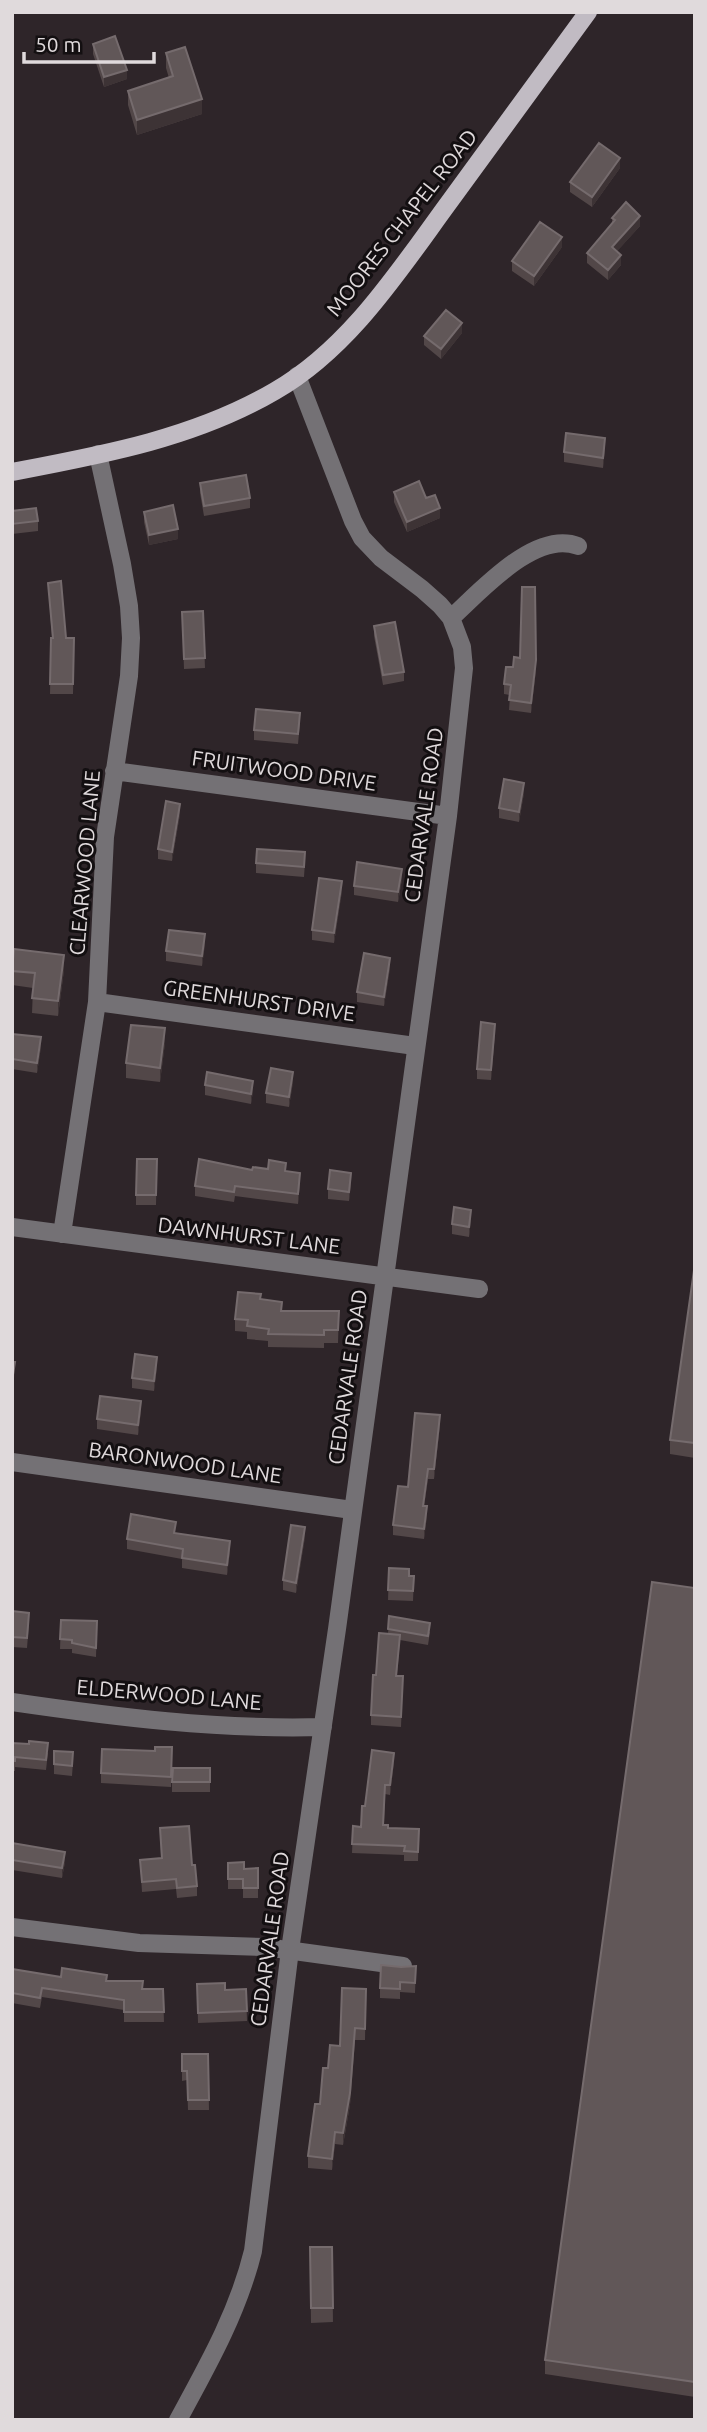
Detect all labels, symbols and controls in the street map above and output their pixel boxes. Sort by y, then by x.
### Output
scale bar [24,21,154,65]
text: 50 m [35,32,82,56]
street label: MOORES CHAPEL ROAD [321,124,482,320]
street label: CEDARVALE ROAD [399,726,447,904]
street label: FRUITWOOD DRIVE [190,745,378,795]
street label: CLEARWOOD LANE [64,769,104,956]
street label: GREENHURST DRIVE [162,975,357,1025]
street label: DAWNHURST LANE [157,1212,342,1258]
street label: CEDARVALE ROAD [323,1288,371,1466]
street label: BARONWOOD LANE [87,1437,283,1487]
street label: ELDERWOOD LANE [76,1674,263,1714]
street label: CEDARVALE ROAD [245,1850,293,2028]

